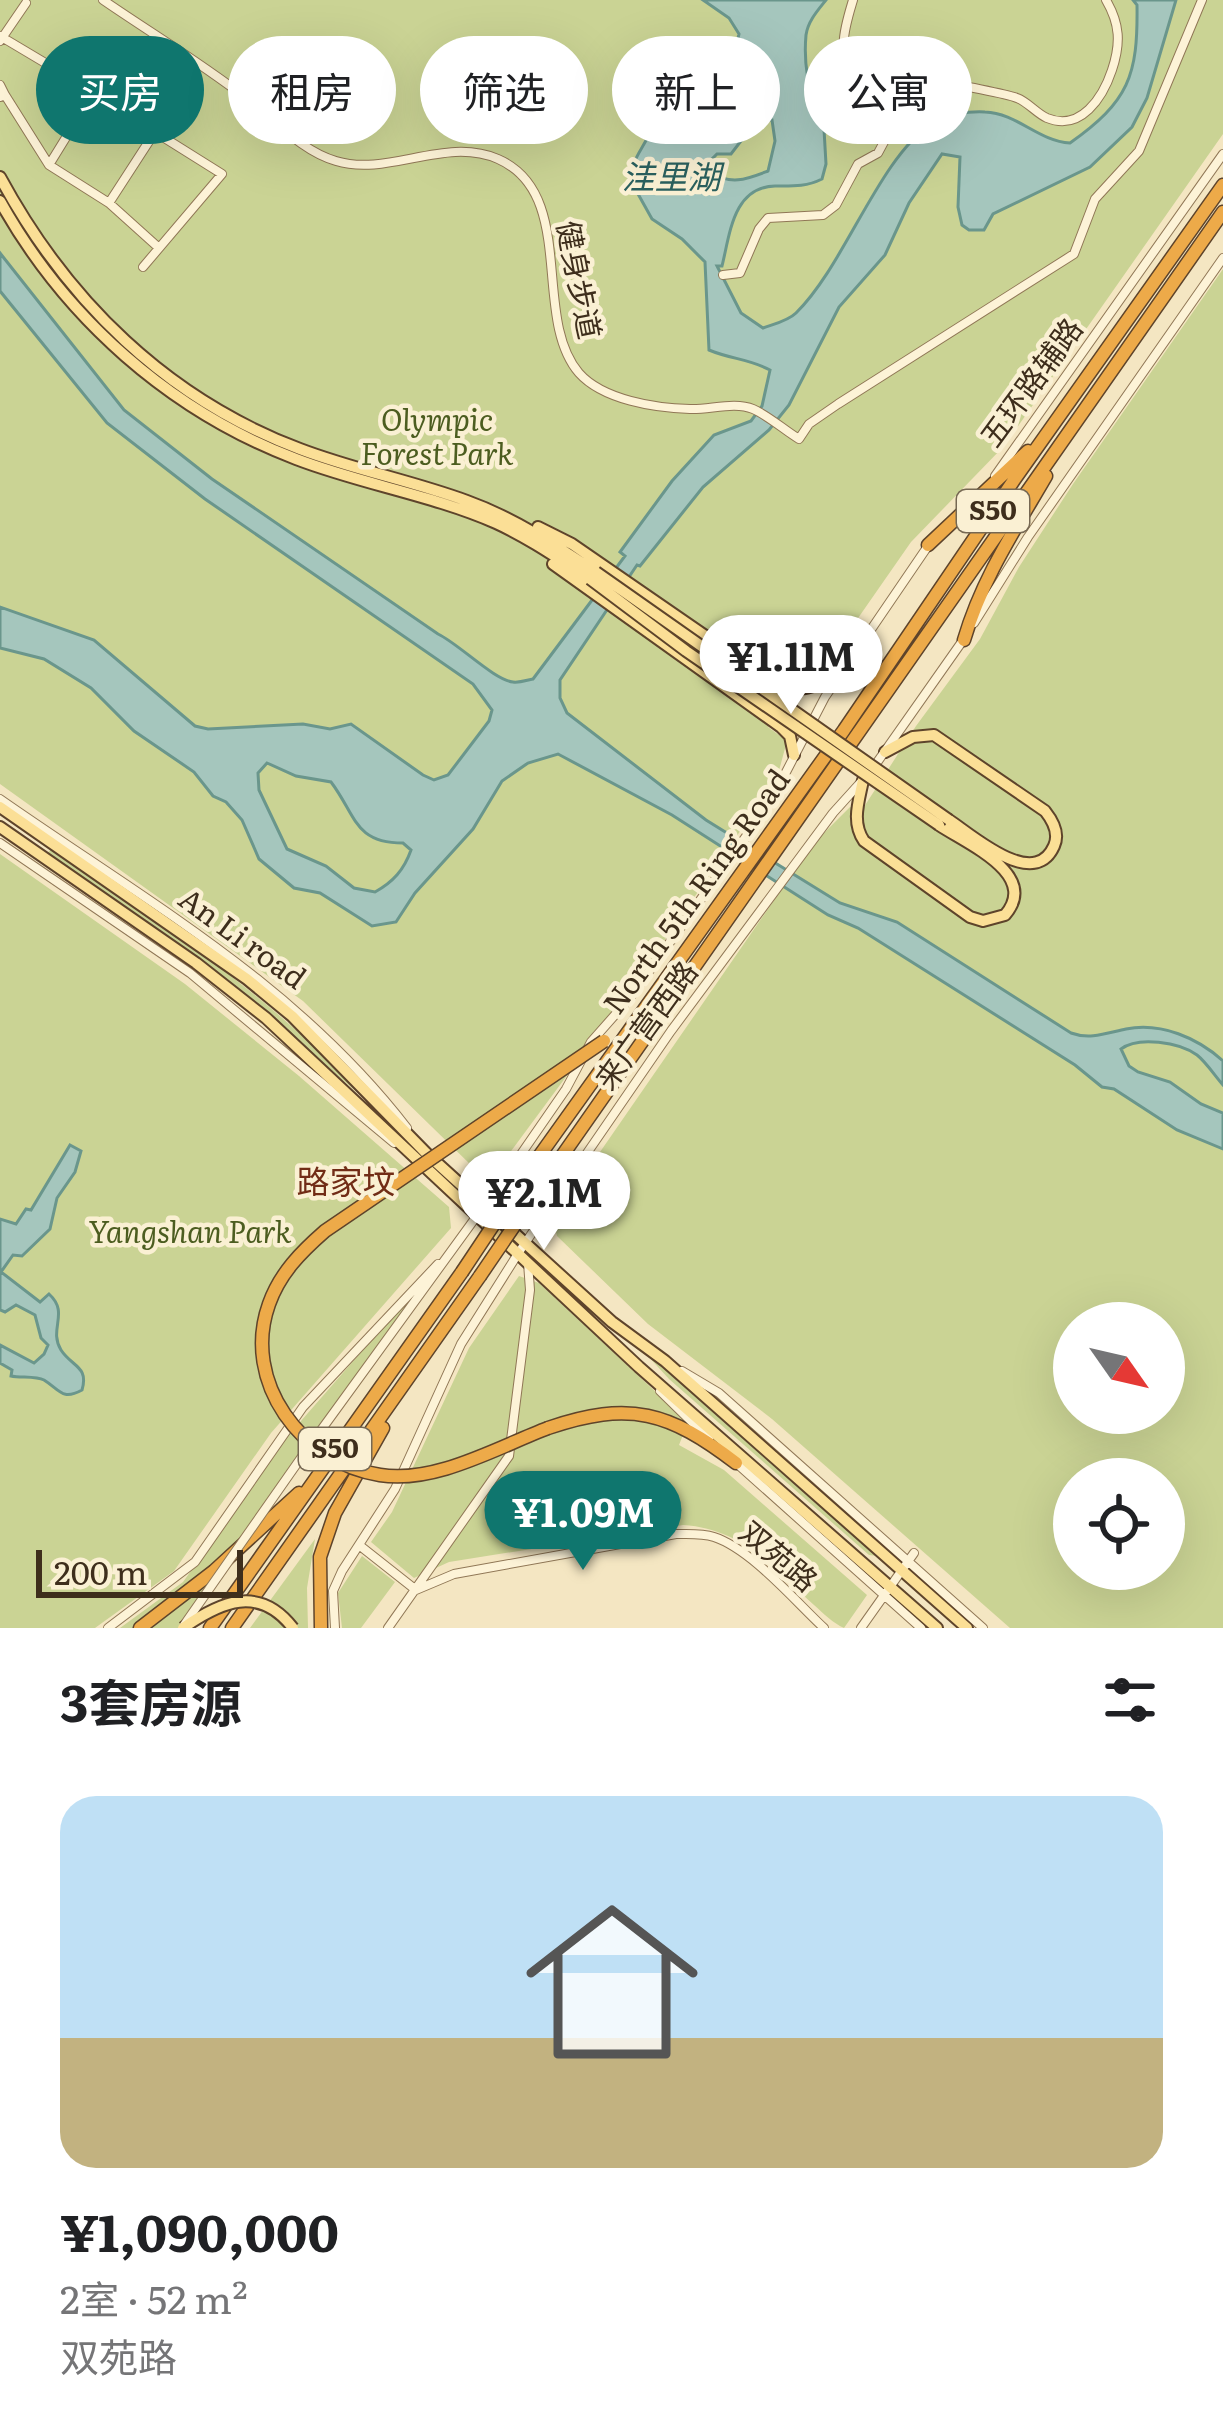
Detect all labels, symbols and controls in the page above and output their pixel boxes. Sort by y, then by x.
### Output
chip: 买房 [36,36,204,144]
chip: 租房 [228,36,396,144]
chip: 筛选 [420,36,588,144]
chip: 新上 [612,36,780,144]
chip: 公寓 [804,36,972,144]
water label: 洼里湖 [622,150,726,199]
street label: 健身步道 [548,216,614,343]
street label: 五环路辅路 [968,308,1091,455]
park label: Olympic Forest Park [361,396,514,474]
road number: S50 [957,490,1029,532]
pin: ¥1.11M [693,615,889,717]
text: ¥1.11M [727,625,855,683]
street label: North 5th Ring Road [591,759,799,1022]
street label: An Li road [171,875,317,998]
street label: 来广营西路 [583,951,706,1098]
pin: ¥2.1M [460,1151,628,1253]
district label: 路家坟 [297,1155,396,1204]
text: ¥2.1M [485,1161,603,1219]
park label: Yangshan Park [88,1208,292,1252]
north arrow [1053,1302,1185,1434]
map controls [1053,1302,1185,1590]
road number: S50 [299,1428,371,1470]
button: locate [1053,1458,1185,1590]
pin: ¥1.09M [485,1471,681,1573]
text: ¥1.09M [511,1481,655,1539]
street label: 双苑路 [731,1509,829,1600]
scale bar [36,1544,243,1597]
text: 200 m [54,1546,148,1595]
text: 3套房源 [60,1662,241,1738]
icon: filters [1097,1667,1163,1733]
icon: home [504,1874,720,2090]
text: ¥1,090,000 [60,2192,339,2268]
text: 2室 · 52 m² [60,2268,248,2326]
text: 双苑路 [60,2326,177,2384]

